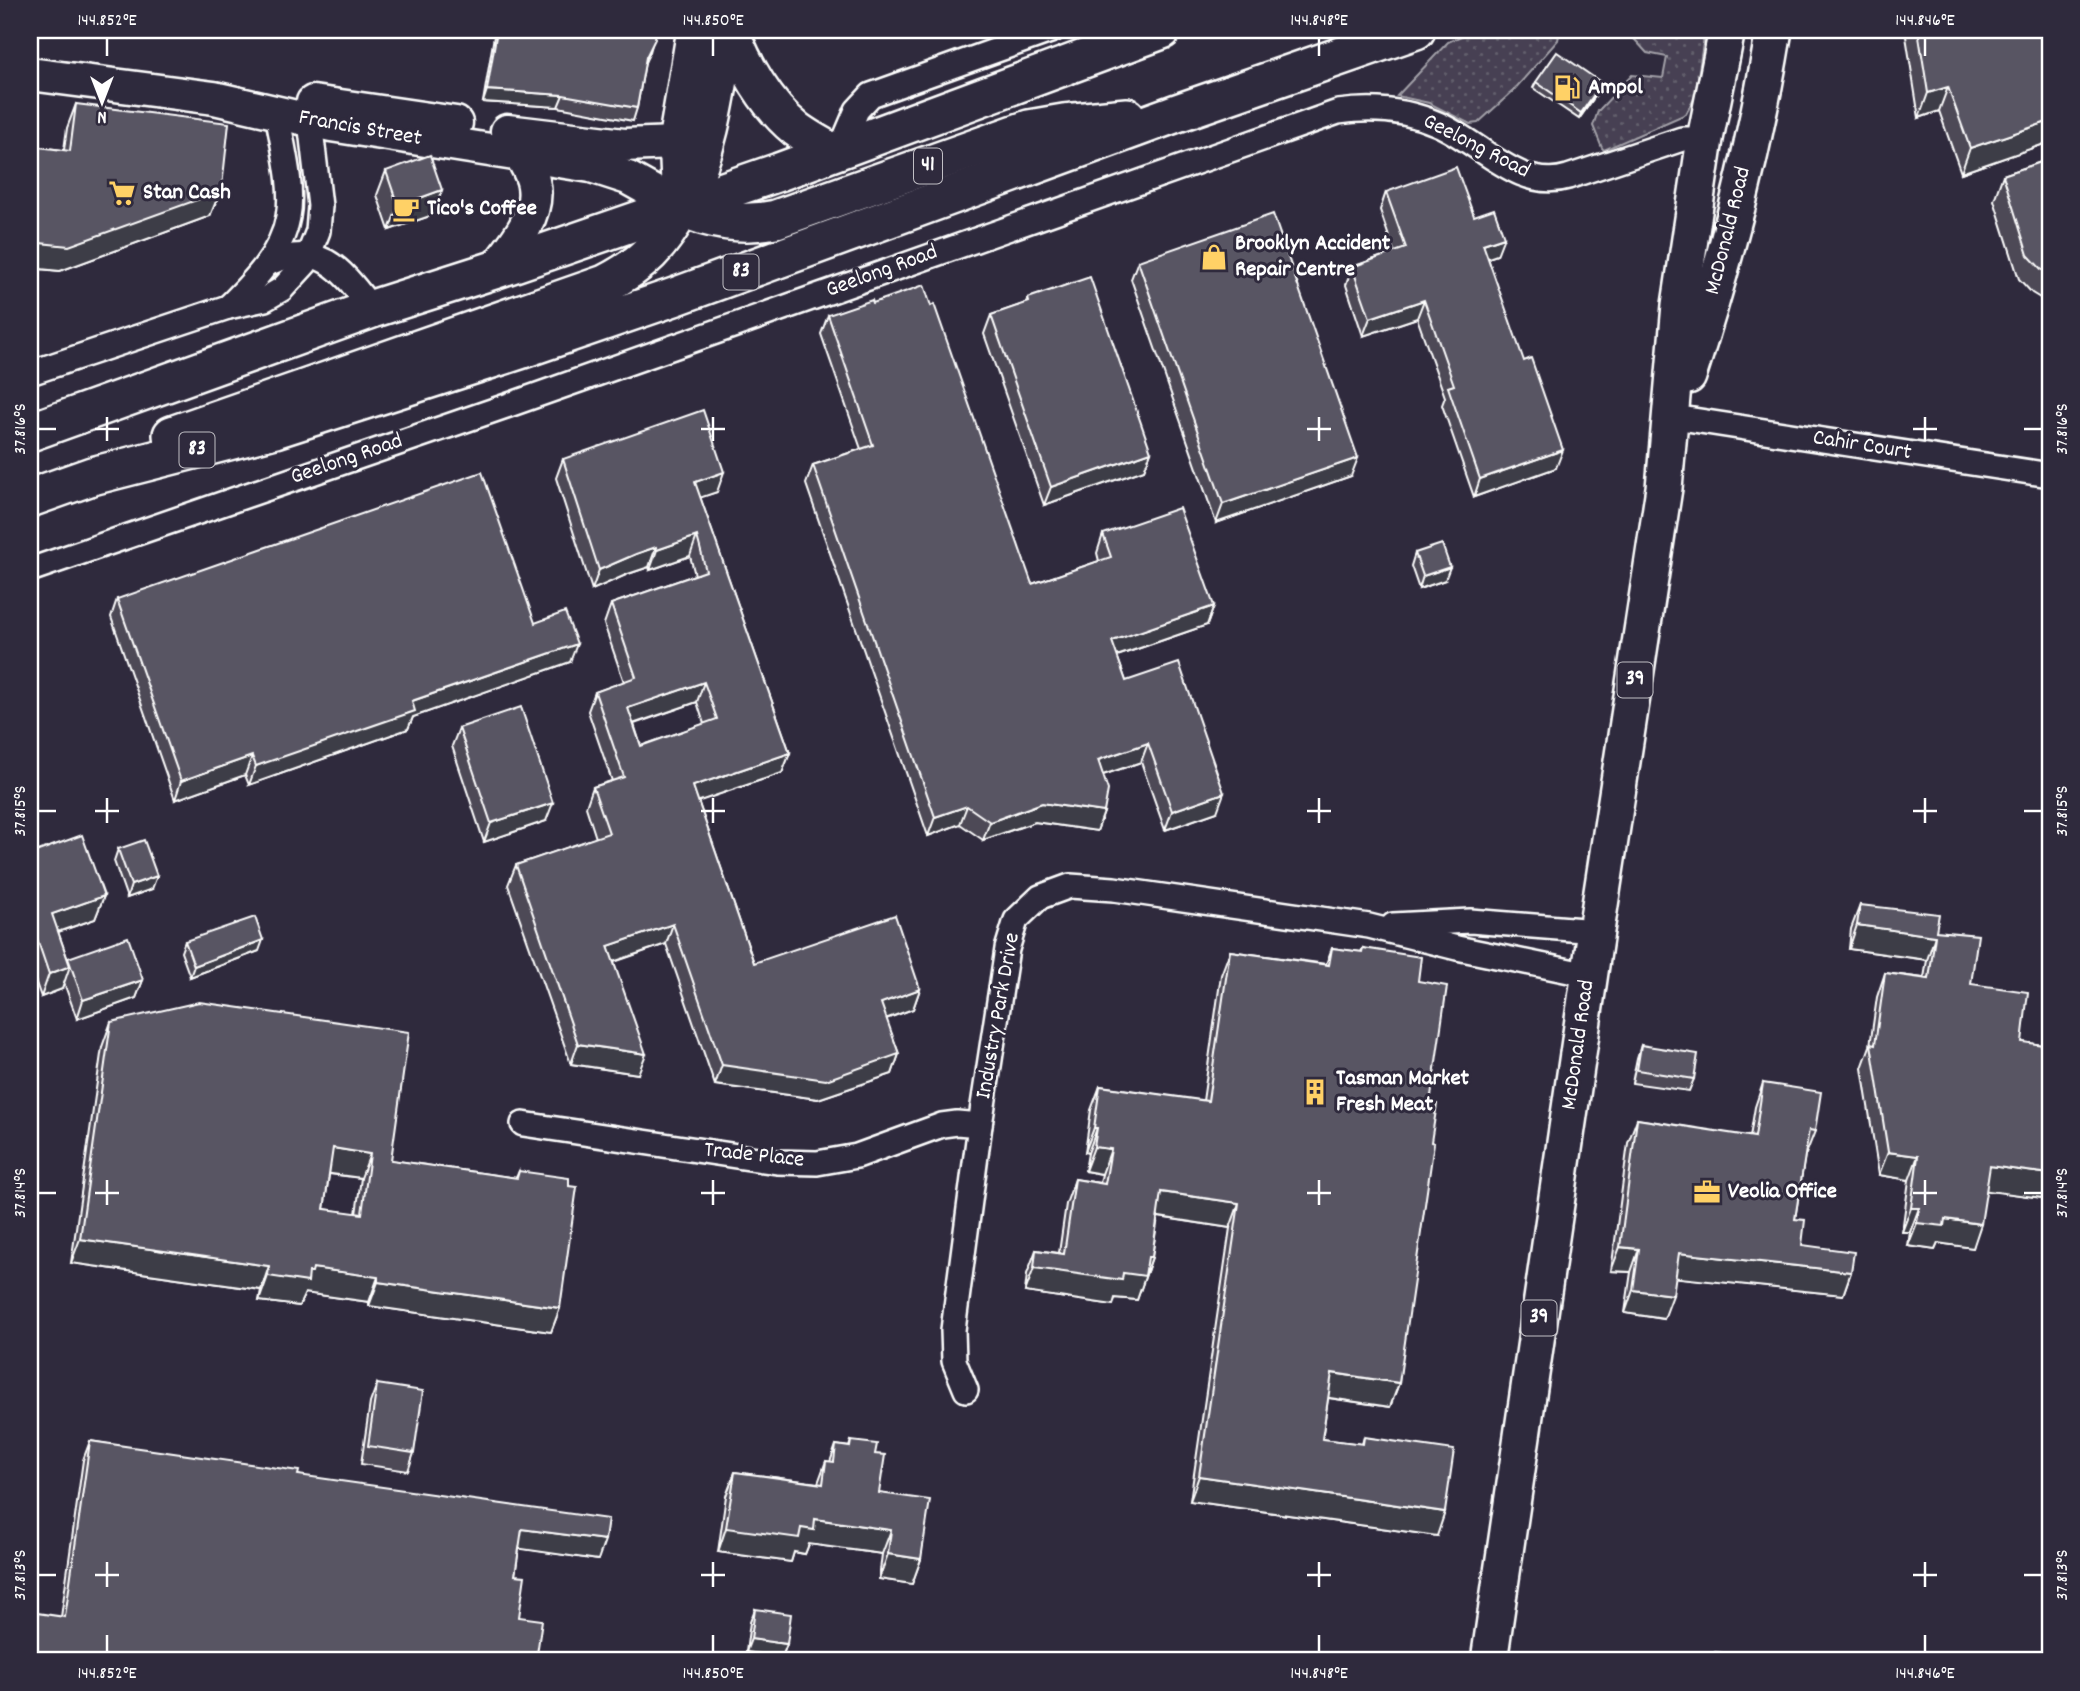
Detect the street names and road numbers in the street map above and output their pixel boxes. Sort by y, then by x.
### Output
street label: Francis Street [296,102,424,156]
street label: Geelong Road [1417,106,1535,188]
road number: 41 [914,148,942,184]
street label: McDonald Road [1697,164,1761,298]
street label: Geelong Road [822,237,942,307]
road number: 83 [724,254,758,290]
street label: Cahir Court [1810,422,1914,470]
street label: Geelong Road [287,425,407,495]
road number: 83 [180,433,214,468]
road number: 39 [1618,662,1652,698]
street label: Industry Park Drive [968,930,1030,1102]
street label: McDonald Road [1554,978,1604,1112]
street label: Trade Place [702,1134,806,1178]
road number: 39 [1522,1300,1556,1336]

